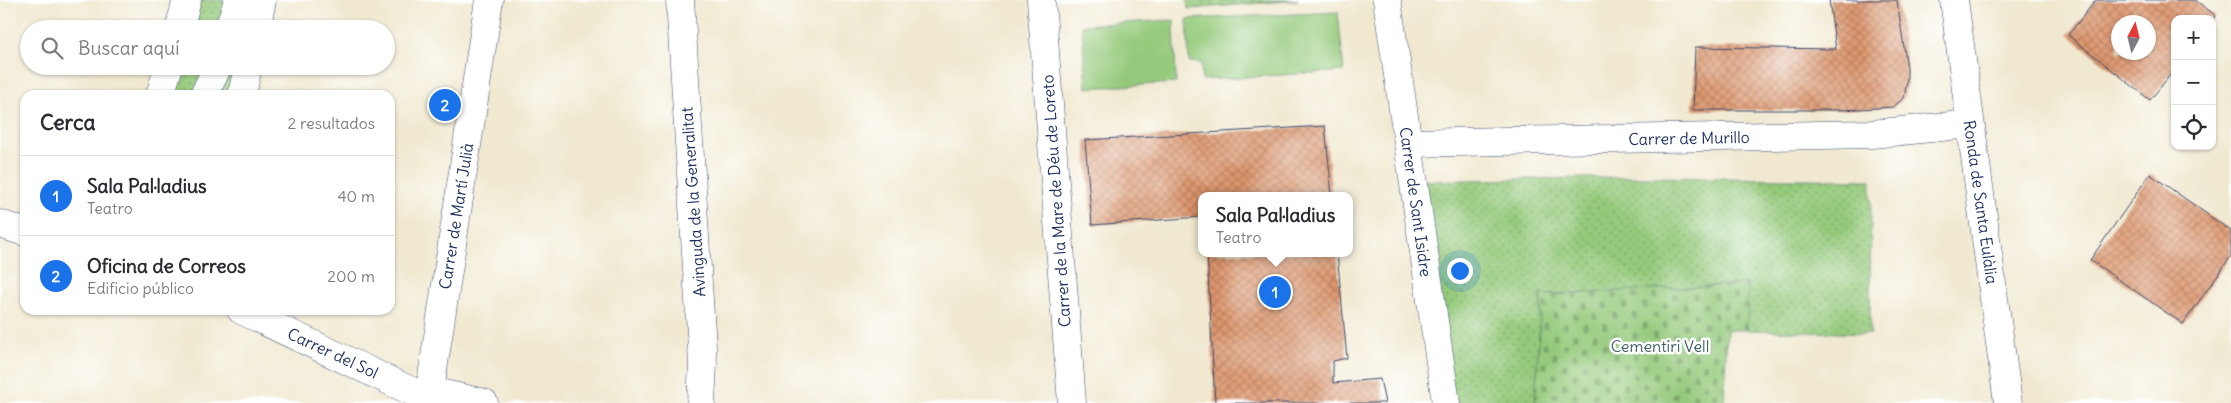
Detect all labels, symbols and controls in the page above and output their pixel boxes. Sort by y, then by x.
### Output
north arrow [2111,15,2156,60]
map controls [2171,15,2216,150]
button: + [2171,15,2216,60]
search box [20,20,395,75]
icon: search [38,34,66,62]
text: Buscar aquí [78,36,179,60]
button: − [2171,60,2216,105]
street label: Carrer de la Mare de Déu de Loreto [1037,74,1075,328]
pin: 2 [429,86,461,124]
button: locate [2171,105,2216,150]
street label: Avinguda de la Generalitat [676,106,710,298]
text: Cerca [40,109,95,136]
text: 2 resultados [287,113,375,133]
street label: Ronda de Santa Eulàlia [1960,119,2002,285]
street label: Carrer de Sant Isidre [1396,126,1436,278]
street label: Carrer de Murillo [1628,127,1750,149]
street label: Carrer de Martí Julià [435,141,477,291]
text: Sala Pal·ladius [87,174,207,198]
text: 1 [53,186,59,206]
text: 40 m [337,186,375,206]
popup [1198,192,1353,257]
text: Teatro [87,198,133,218]
text: Sala Pal·ladius [1216,203,1335,227]
text: Teatro [1216,227,1261,247]
text: Oficina de Correos [87,254,246,278]
your location [1447,258,1473,284]
text: 2 [52,266,60,286]
text: 200 m [327,266,375,286]
pin: 1 [1259,273,1291,311]
text: Edificio público [87,278,194,298]
street label: Carrer del Sol [284,323,382,383]
park label: Cementiri Vell [1611,336,1709,356]

